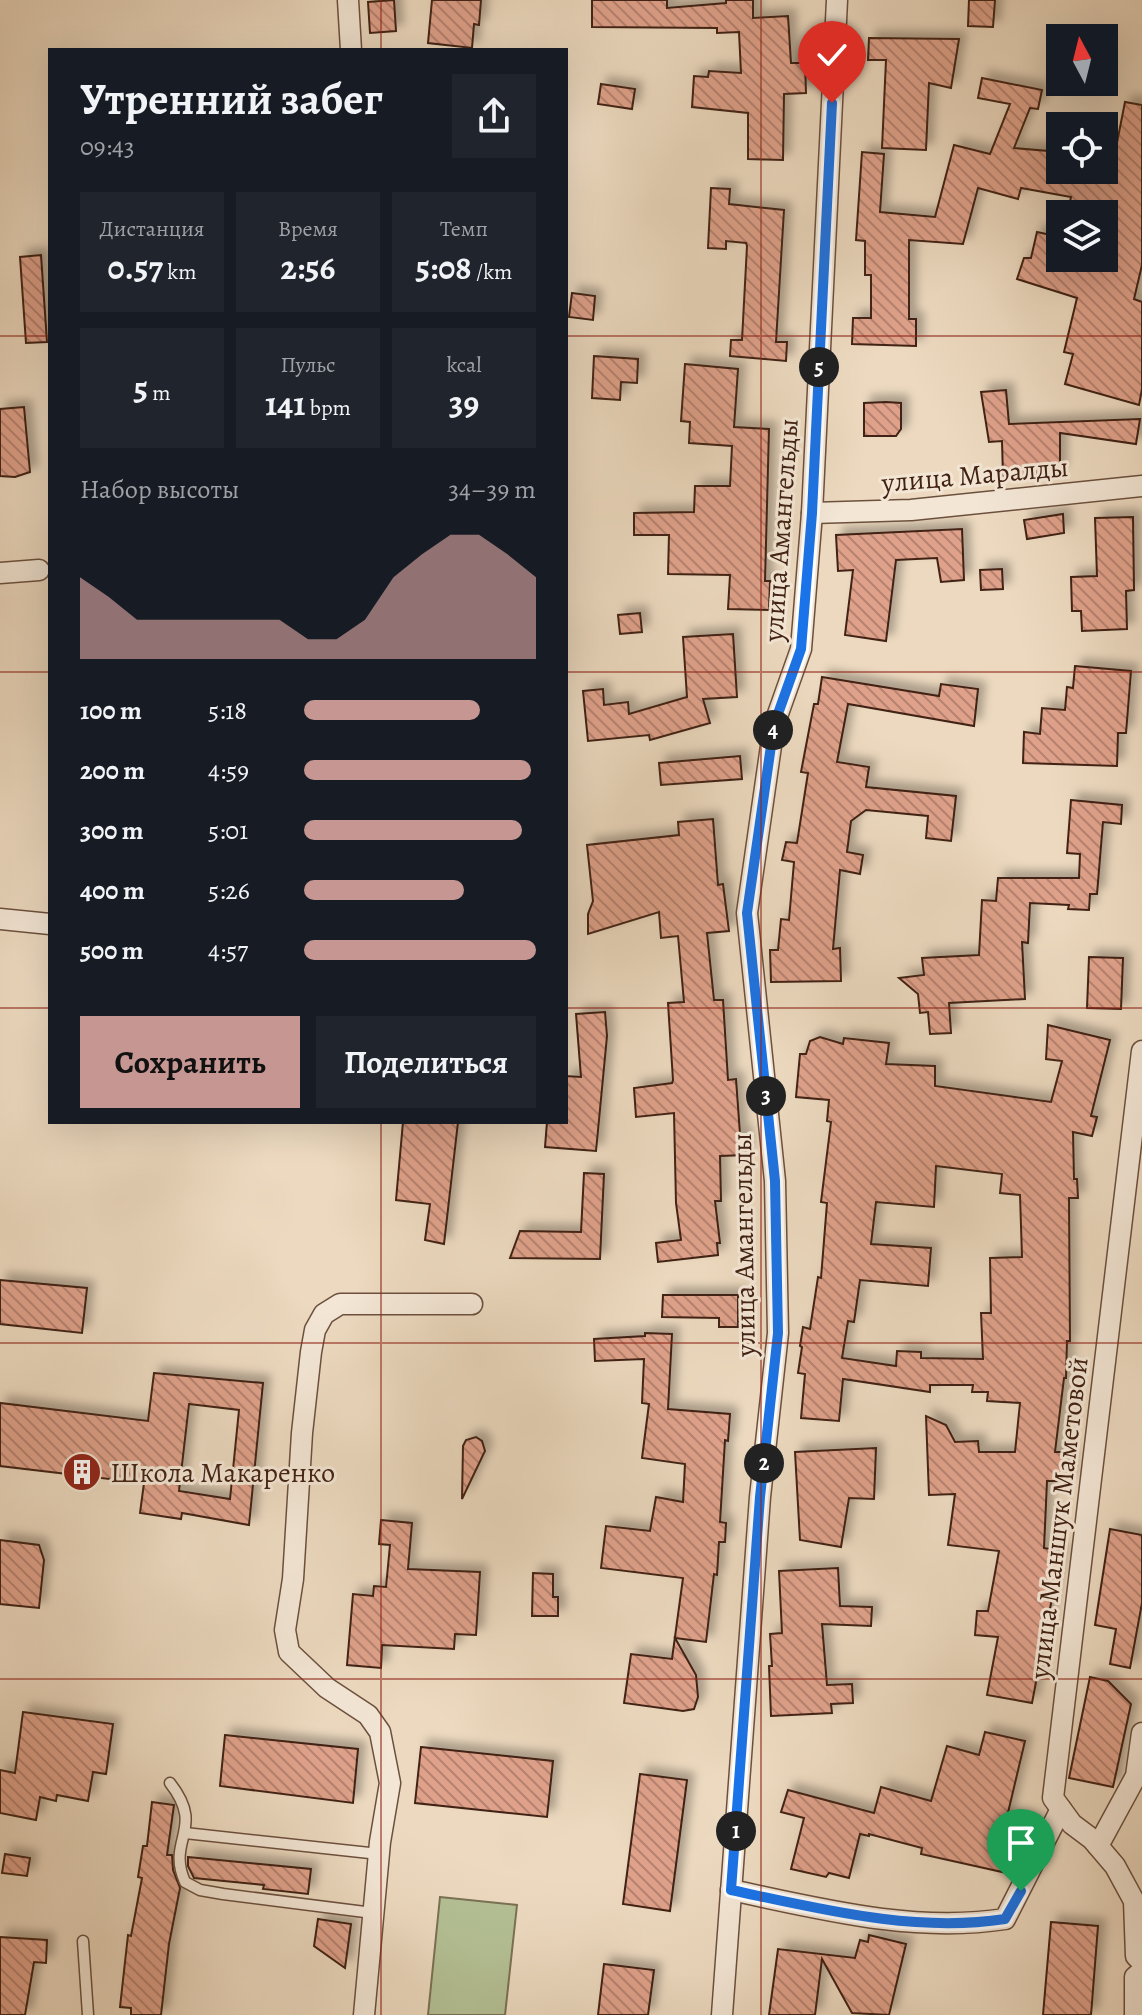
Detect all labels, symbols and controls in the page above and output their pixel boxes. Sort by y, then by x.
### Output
pin [798,21,866,103]
north arrow [1046,24,1118,96]
map controls [1046,24,1118,272]
icon: check [810,33,854,77]
text: Утренний забег [80,69,383,129]
button: share [452,74,536,158]
button: locate [1046,112,1118,184]
text: 09:43 [80,129,134,164]
button: layers [1046,200,1118,272]
text: Дистанция [100,214,204,244]
text: Время [278,214,338,244]
text: Темп [440,214,488,244]
text: 0.57 [107,244,163,291]
text: 2:56 [281,244,335,291]
text: 5:08 [416,244,472,291]
text: km [163,257,197,287]
text: /km [472,257,512,287]
pin: 5 [799,347,839,387]
text: Пульс [280,350,336,380]
text: kcal [446,350,482,380]
text: 5 [814,352,824,382]
text: 5 [133,365,148,412]
text: m [148,378,171,408]
text: 141 [265,380,305,427]
text: 39 [449,380,479,427]
text: bpm [305,393,351,423]
street label: улица Амангельды [754,417,808,644]
street label: улица Маралды [879,448,1070,502]
text: Набор высоты [80,472,239,507]
text: 34–39 m [448,472,536,507]
text: 100 m [80,693,142,728]
text: 5:18 [208,693,247,728]
pin: 4 [753,710,793,750]
text: 4 [768,715,778,745]
text: 200 m [80,753,145,788]
text: 4:59 [208,753,249,788]
text: 300 m [80,813,144,848]
text: 5:01 [208,813,248,848]
text: 400 m [80,873,145,908]
text: 5:26 [208,873,250,908]
text: 500 m [80,933,144,968]
text: 4:57 [208,933,248,968]
button: Сохранить [80,1016,300,1108]
button: Поделиться [316,1016,536,1108]
pin: 3 [746,1076,786,1116]
text: 3 [761,1081,771,1111]
street label: улица Амангельды [723,1133,765,1358]
street label: улица Маншук Маметовой [1020,1355,1098,1682]
pin: 2 [744,1443,784,1483]
text: 2 [759,1448,769,1478]
building icon: Школа Макаренко [61,1451,103,1493]
place label: Школа Макаренко [110,1454,335,1492]
pin [987,1809,1055,1891]
pin: 1 [716,1811,756,1851]
text: 1 [732,1816,740,1846]
icon: arrive [999,1821,1043,1865]

